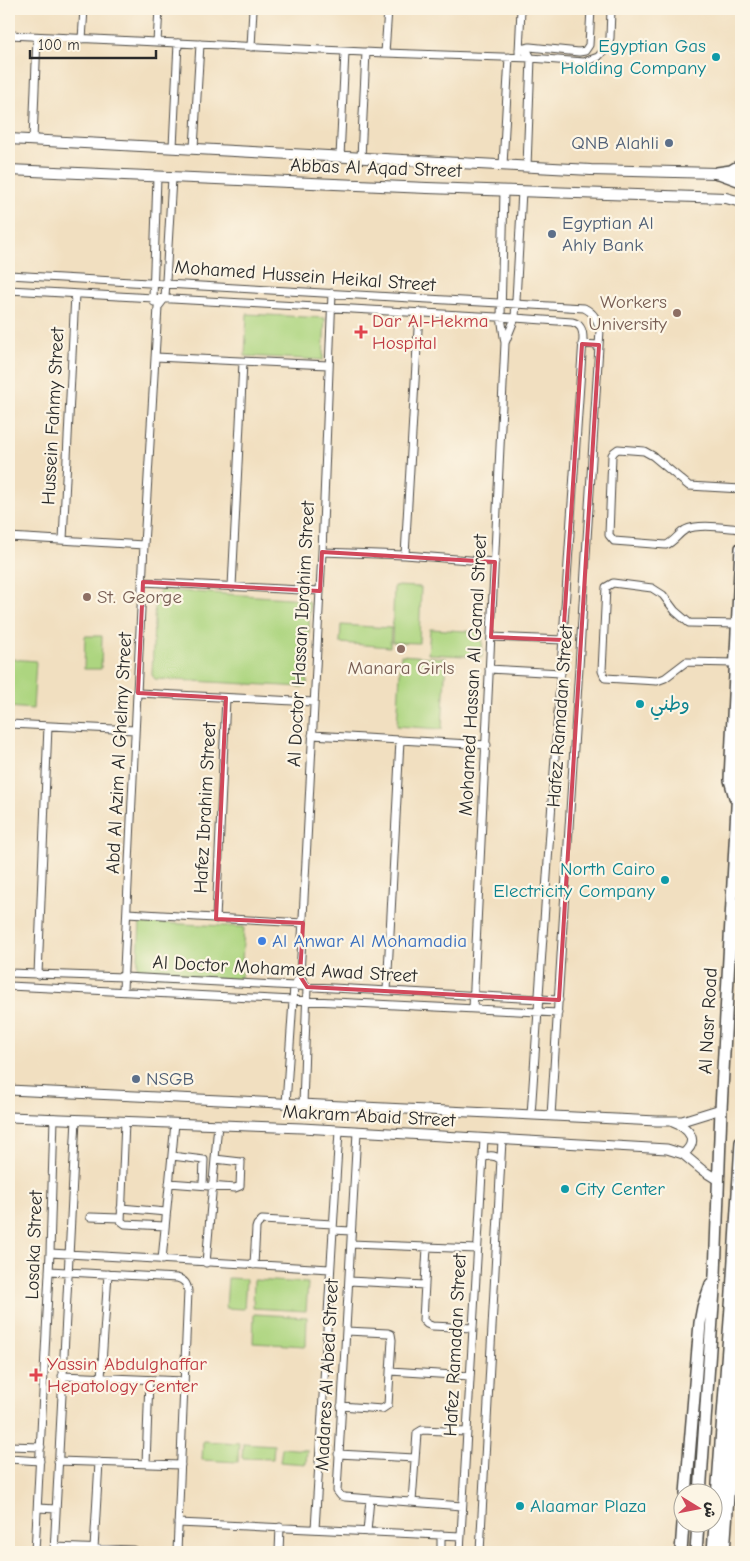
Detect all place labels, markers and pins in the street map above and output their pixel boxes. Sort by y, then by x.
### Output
place label: Egyptian Gas Holding Company [560,35,706,79]
marker: Egyptian Gas Holding Company [710,51,722,63]
place label: QNB Alahli [571,132,659,154]
marker: QNB Alahli [663,137,675,149]
place label: Egyptian Al Ahly Bank [562,212,654,256]
marker: Egyptian Al Ahly Bank [546,228,558,240]
place label: Workers University [588,291,668,335]
marker: Workers University [671,307,683,319]
place label: Dar Al-Hekma Hospital [372,310,488,354]
marker: Dar Al-Hekma Hospital [354,325,368,339]
place label: St. George [97,586,182,608]
marker: St. George [81,591,93,603]
marker: Manara Girls [395,643,407,655]
place label: Manara Girls [348,657,455,679]
place label: وطني [650,693,690,720]
marker: وطني [634,698,646,710]
place label: North Cairo Electricity Company [493,858,656,902]
marker: North Cairo Electricity Company [659,874,671,886]
place label: Al Anwar Al Mohamadia [272,930,467,952]
marker: Al Anwar Al Mohamadia [256,935,268,947]
place label: NSGB [146,1068,194,1090]
marker: NSGB [130,1073,142,1085]
place label: City Center [575,1178,665,1200]
marker: City Center [559,1183,571,1195]
place label: Yassin Abdulghaffar Hepatology Center [47,1353,207,1397]
marker: Yassin Abdulghaffar Hepatology Center [29,1368,43,1382]
place label: Alaamar Plaza [530,1495,646,1517]
marker: Alaamar Plaza [514,1500,526,1512]

